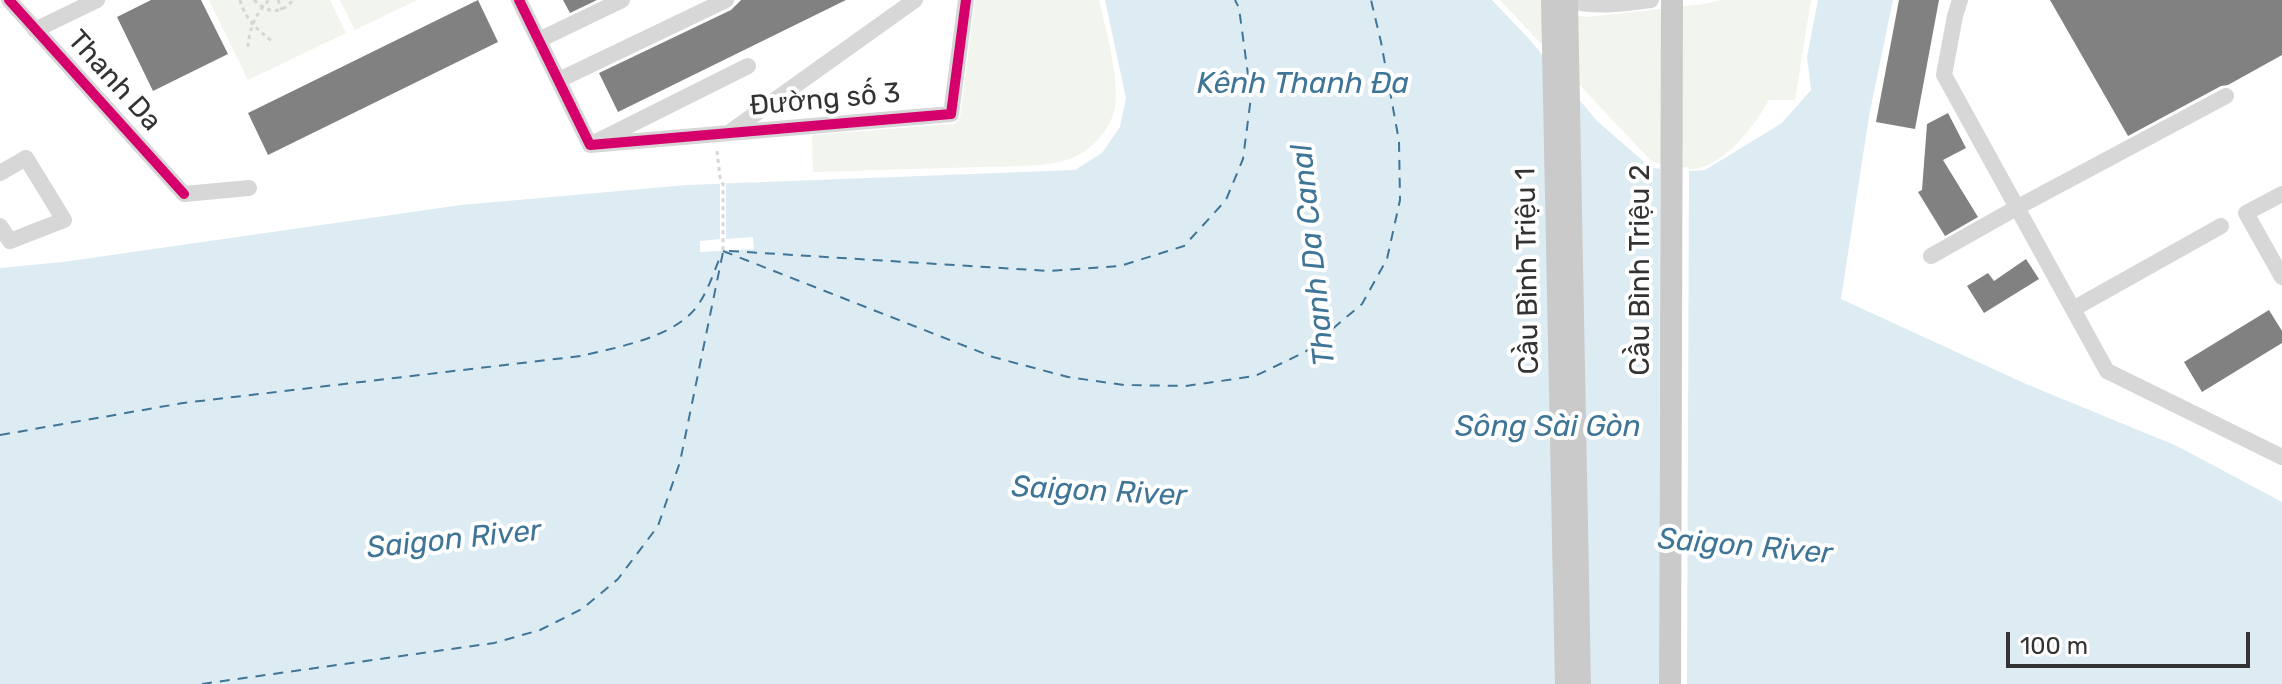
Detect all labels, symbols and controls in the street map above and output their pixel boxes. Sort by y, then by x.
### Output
street label: Thanh Da [60,24,168,138]
water label: Kênh Thanh Đa [1197,66,1409,102]
street label: Đường số 3 [748,77,902,123]
water label: Thanh Da Canal [1284,142,1344,368]
street label: Cầu Bình Triệu 2 [1624,164,1658,376]
street label: Cầu Bình Triệu 1 [1509,167,1547,375]
water label: Sông Sài Gòn [1455,409,1641,445]
water label: Saigon River [1011,469,1187,515]
water label: Saigon River [365,513,543,567]
water label: Saigon River [1656,521,1834,573]
scale bar [2010,616,2254,666]
text: 100 m [2020,632,2088,660]

